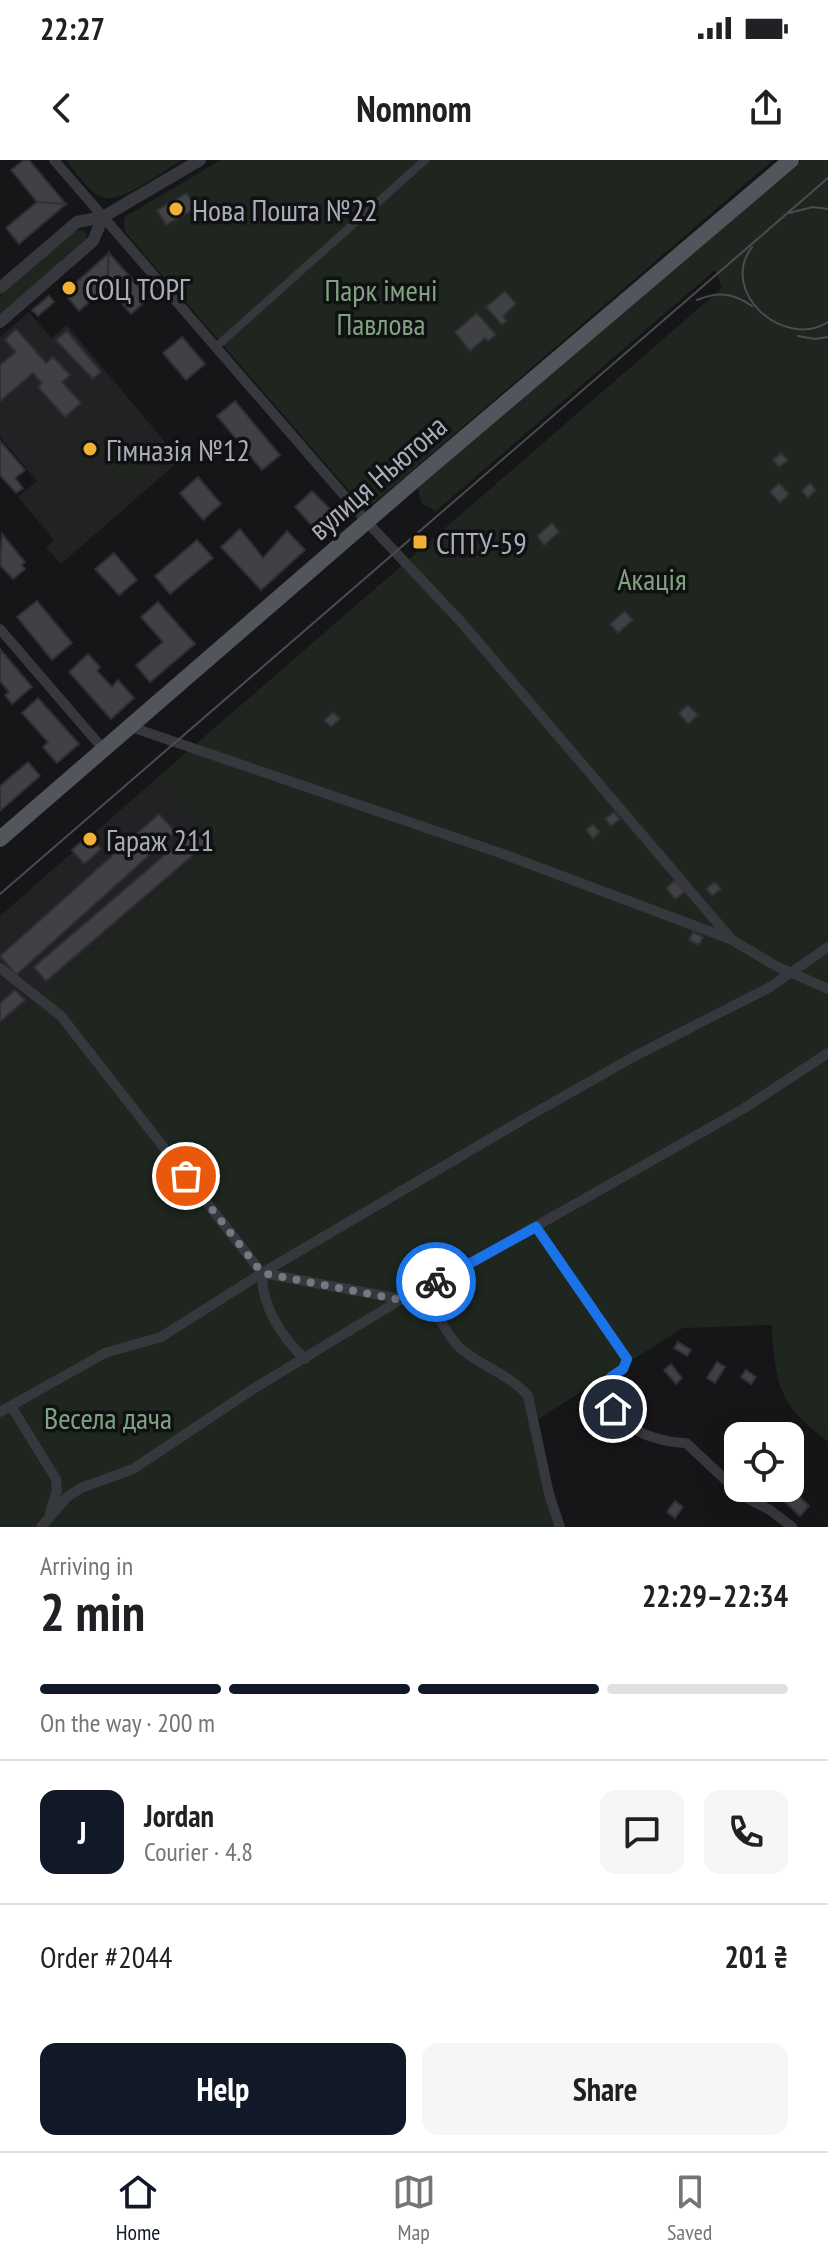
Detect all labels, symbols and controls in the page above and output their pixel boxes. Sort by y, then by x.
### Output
text: 22:27 [40,9,105,48]
text: Nomnom [356,85,472,132]
icon: back [40,86,84,130]
icon: share [744,86,788,130]
place label: Нова Пошта №22 [192,190,378,229]
marker: Нова Пошта №22 [167,200,185,218]
place label: СОЦ ТОРГ [85,269,191,308]
park label: Парк імені Павлова [325,270,437,343]
marker: СОЦ ТОРГ [60,279,78,297]
street label: вулиця Ньютона [300,406,454,548]
place label: Гімназія №12 [106,430,250,469]
marker: Гімназія №12 [81,440,99,458]
place label: СПТУ-59 [436,523,527,562]
marker: СПТУ-59 [411,533,429,551]
park label: Акація [617,559,687,598]
place label: Гараж 211 [106,820,214,859]
marker: Гараж 211 [81,830,99,848]
pin [152,1142,220,1210]
icon: bag [164,1154,208,1198]
courier [396,1242,476,1322]
icon: bike [414,1260,458,1304]
pin [579,1375,647,1443]
icon: home [591,1387,635,1431]
park label: Весела дача [44,1398,172,1437]
map controls [724,1422,804,1502]
button: locate [724,1422,804,1502]
text: Arriving in [40,1549,133,1582]
text: 22:29–22:34 [642,1576,788,1615]
text: 2 min [40,1578,145,1645]
text: On the way · 200 m [40,1706,215,1739]
button: chat [600,1790,684,1874]
button: phone [704,1790,788,1874]
text: Jordan [144,1796,214,1835]
text: J [78,1813,86,1852]
text: Courier · 4.8 [144,1835,253,1868]
text: Order #2044 [40,1937,172,1976]
text: 201 ₴ [724,1937,788,1976]
button: Help [40,2043,406,2135]
button: Share [422,2043,788,2135]
tab: Home [116,2170,160,2246]
tab: Map [392,2170,436,2246]
tab: Saved [667,2170,712,2246]

